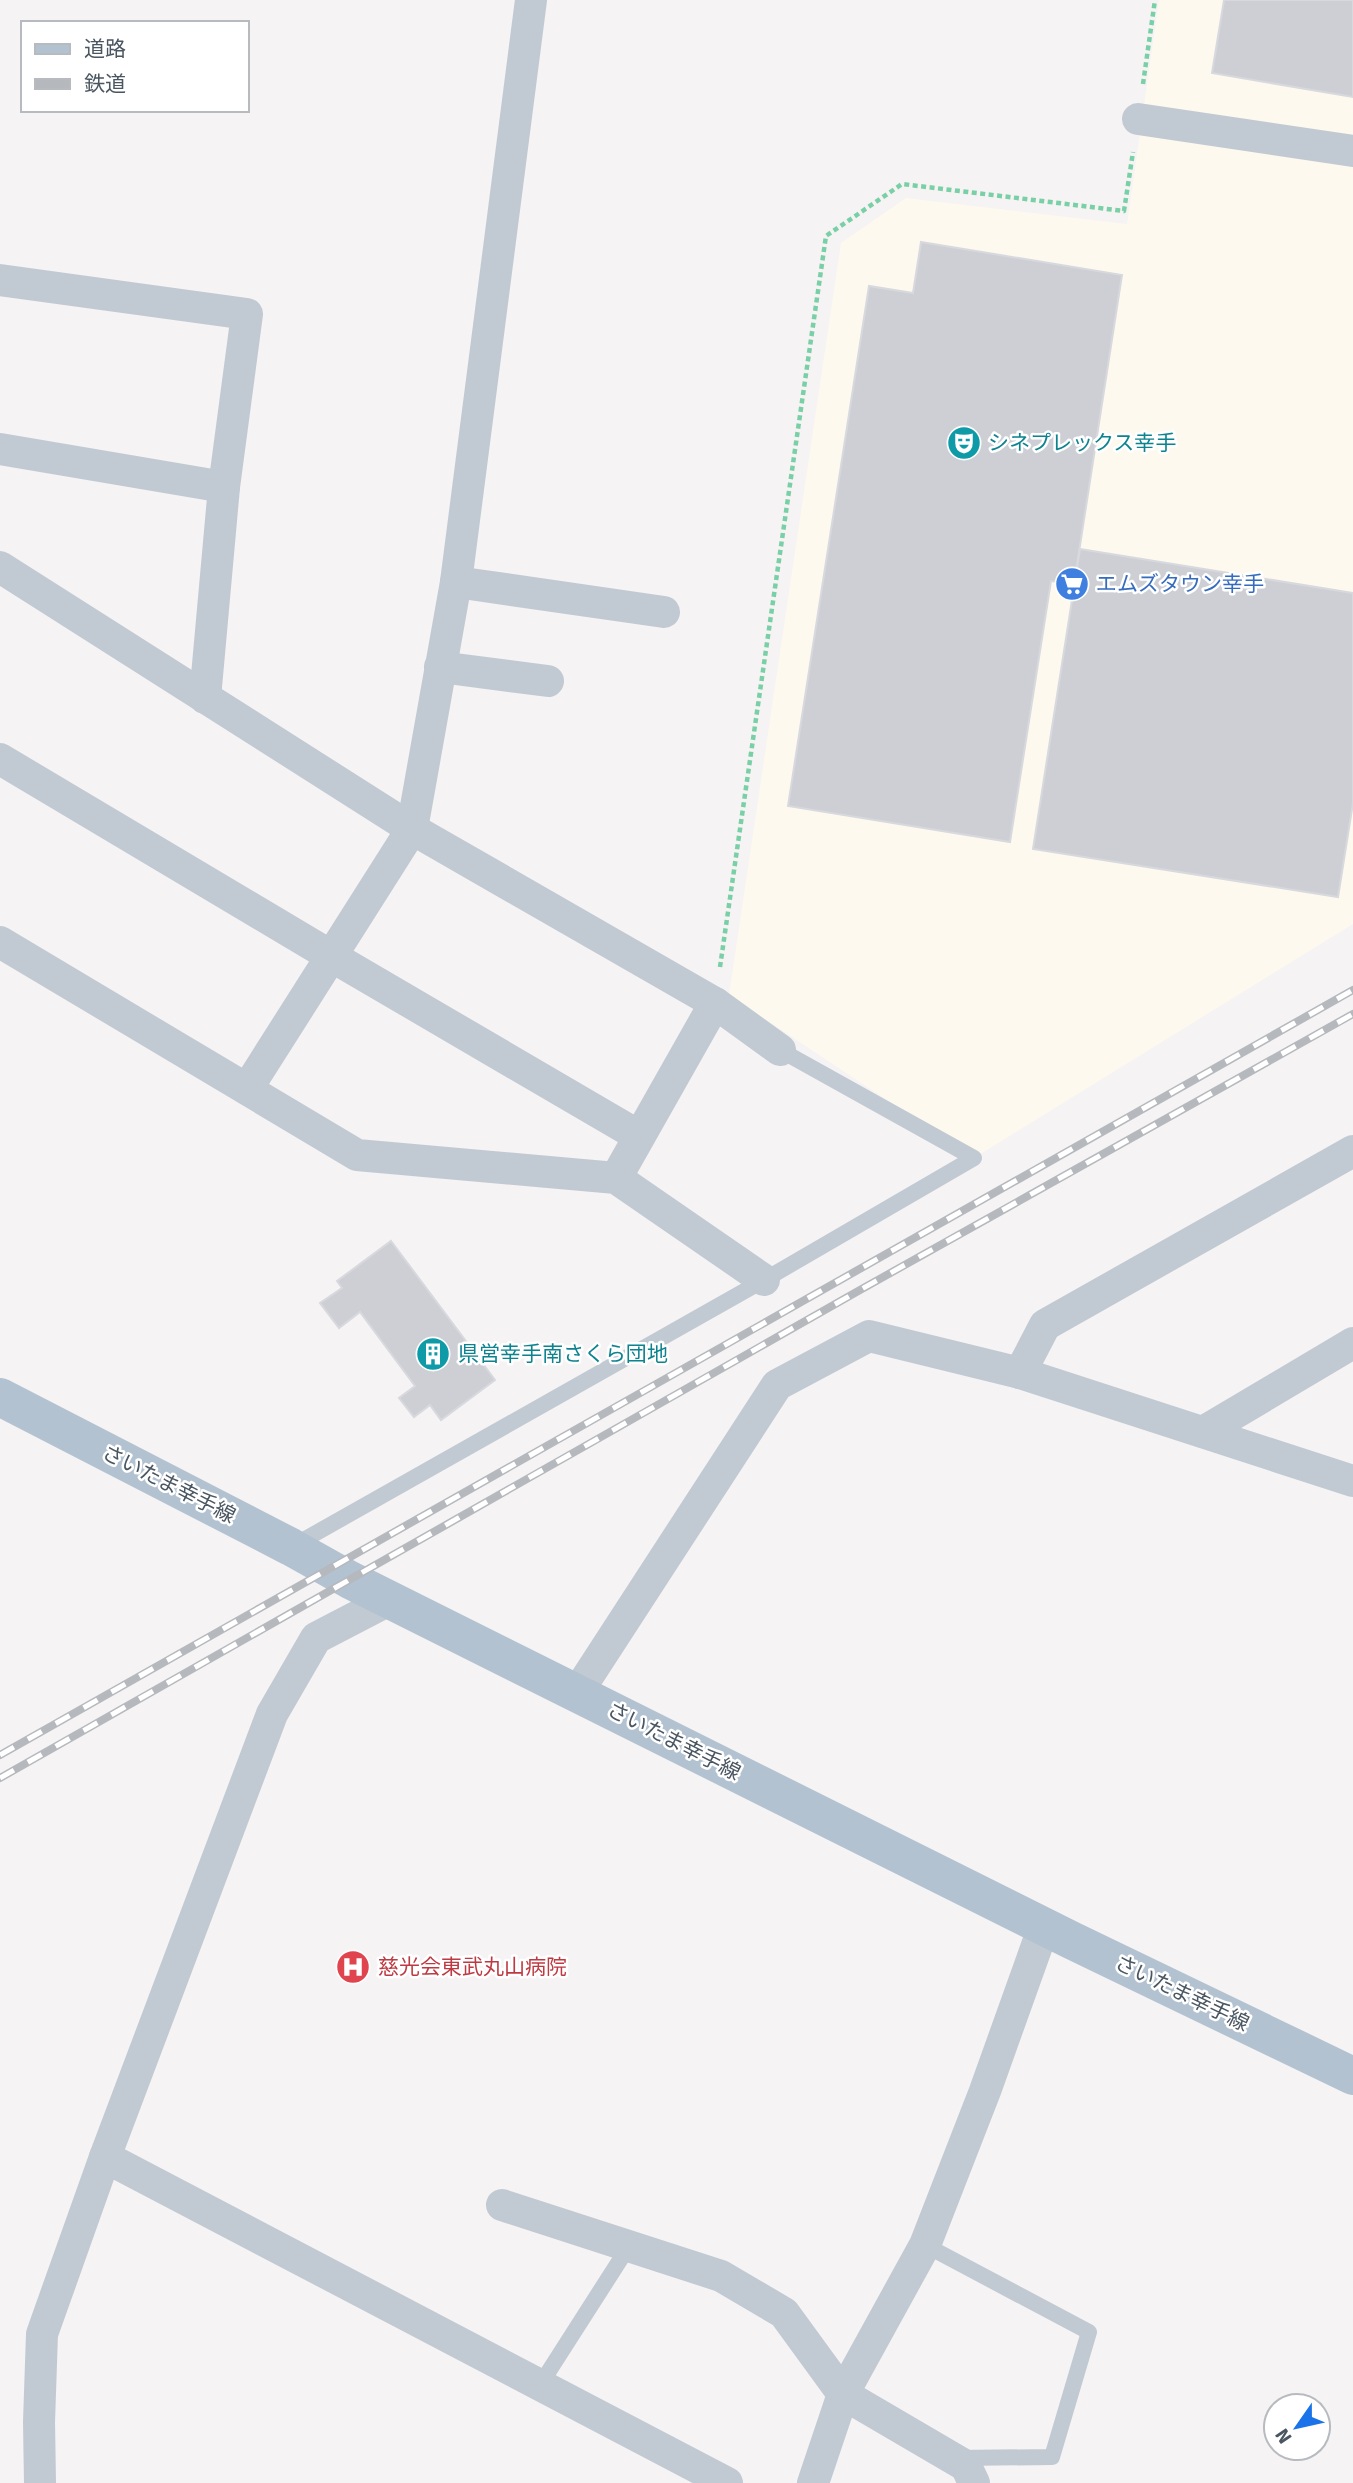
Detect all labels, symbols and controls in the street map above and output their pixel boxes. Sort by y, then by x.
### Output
legend [21,21,248,112]
text: 道路 [84,36,126,62]
text: 鉄道 [84,71,126,97]
theatre icon: シネプレックス幸手 [945,424,983,462]
place label: シネプレックス幸手 [988,430,1176,456]
supermarket icon: エムズタウン幸手 [1053,565,1091,603]
place label: エムズタウン幸手 [1096,571,1264,597]
building icon: 県営幸手南さくら団地 [414,1335,452,1373]
place label: 県営幸手南さくら団地 [458,1341,668,1367]
street label: さいたま幸手線 [98,1439,240,1529]
street label: さいたま幸手線 [603,1696,745,1786]
hospital icon: 慈光会東武丸山病院 [334,1948,372,1986]
street label: さいたま幸手線 [1111,1949,1253,2037]
place label: 慈光会東武丸山病院 [378,1954,567,1980]
north arrow [1262,2392,1332,2462]
text: N [1270,2424,1297,2448]

